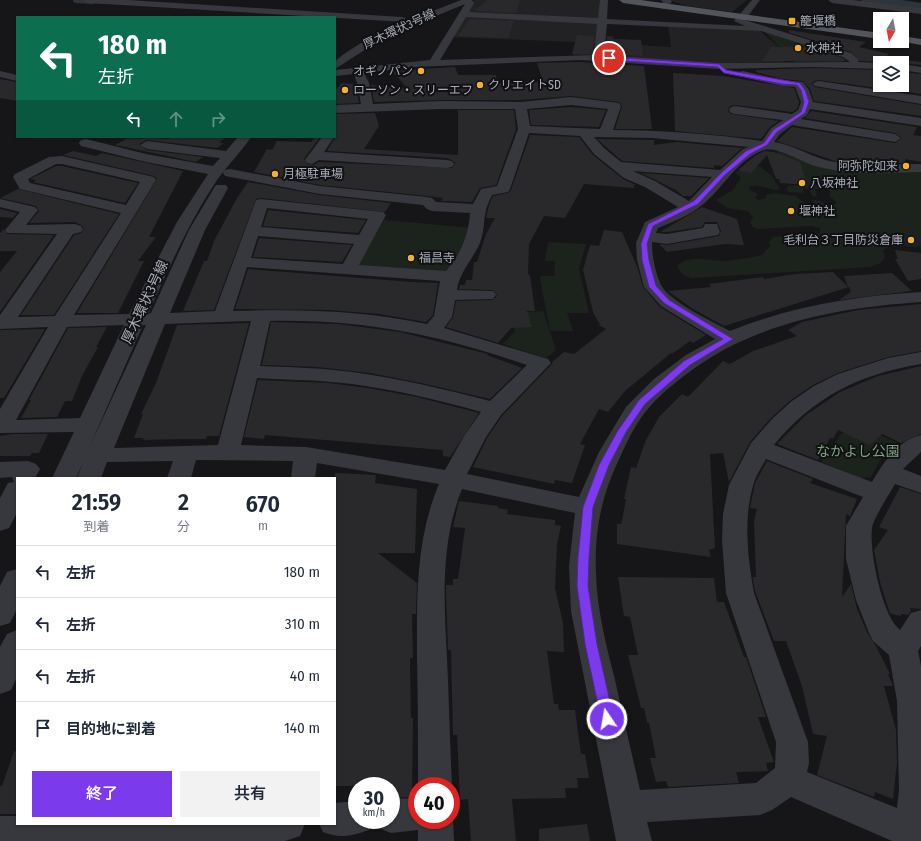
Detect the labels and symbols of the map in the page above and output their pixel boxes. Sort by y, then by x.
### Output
street label: 厚木環状3号線 [361,6,437,52]
north arrow [873,12,909,48]
place label: 籠堰橋 [800,14,836,28]
marker: 籠堰橋 [787,16,797,26]
pin [592,41,626,75]
place label: 水神社 [806,41,842,55]
marker: 水神社 [793,43,803,53]
place label: オギノパン [353,64,413,78]
marker: オギノパン [416,66,426,76]
place label: クリエイトSD [488,78,561,92]
marker: クリエイトSD [475,80,485,90]
place label: ローソン・スリーエフ [353,83,473,97]
marker: ローソン・スリーエフ [340,85,350,95]
place label: 阿弥陀如来 [838,159,898,173]
marker: 阿弥陀如来 [901,161,911,171]
place label: 月極駐車場 [283,167,343,181]
marker: 月極駐車場 [270,169,280,179]
place label: 八坂神社 [810,176,858,190]
marker: 八坂神社 [797,178,807,188]
place label: 堰神社 [799,204,835,218]
marker: 堰神社 [786,206,796,216]
place label: 毛利台３丁目防災倉庫 [783,233,903,247]
marker: 毛利台３丁目防災倉庫 [906,235,916,245]
place label: 福昌寺 [419,251,455,265]
marker: 福昌寺 [406,253,416,263]
street label: 厚木環状3号線 [118,257,172,347]
park label: なかよし公園 [816,443,900,460]
position arrow [586,698,628,740]
speed limit sign: 40 [408,777,460,829]

